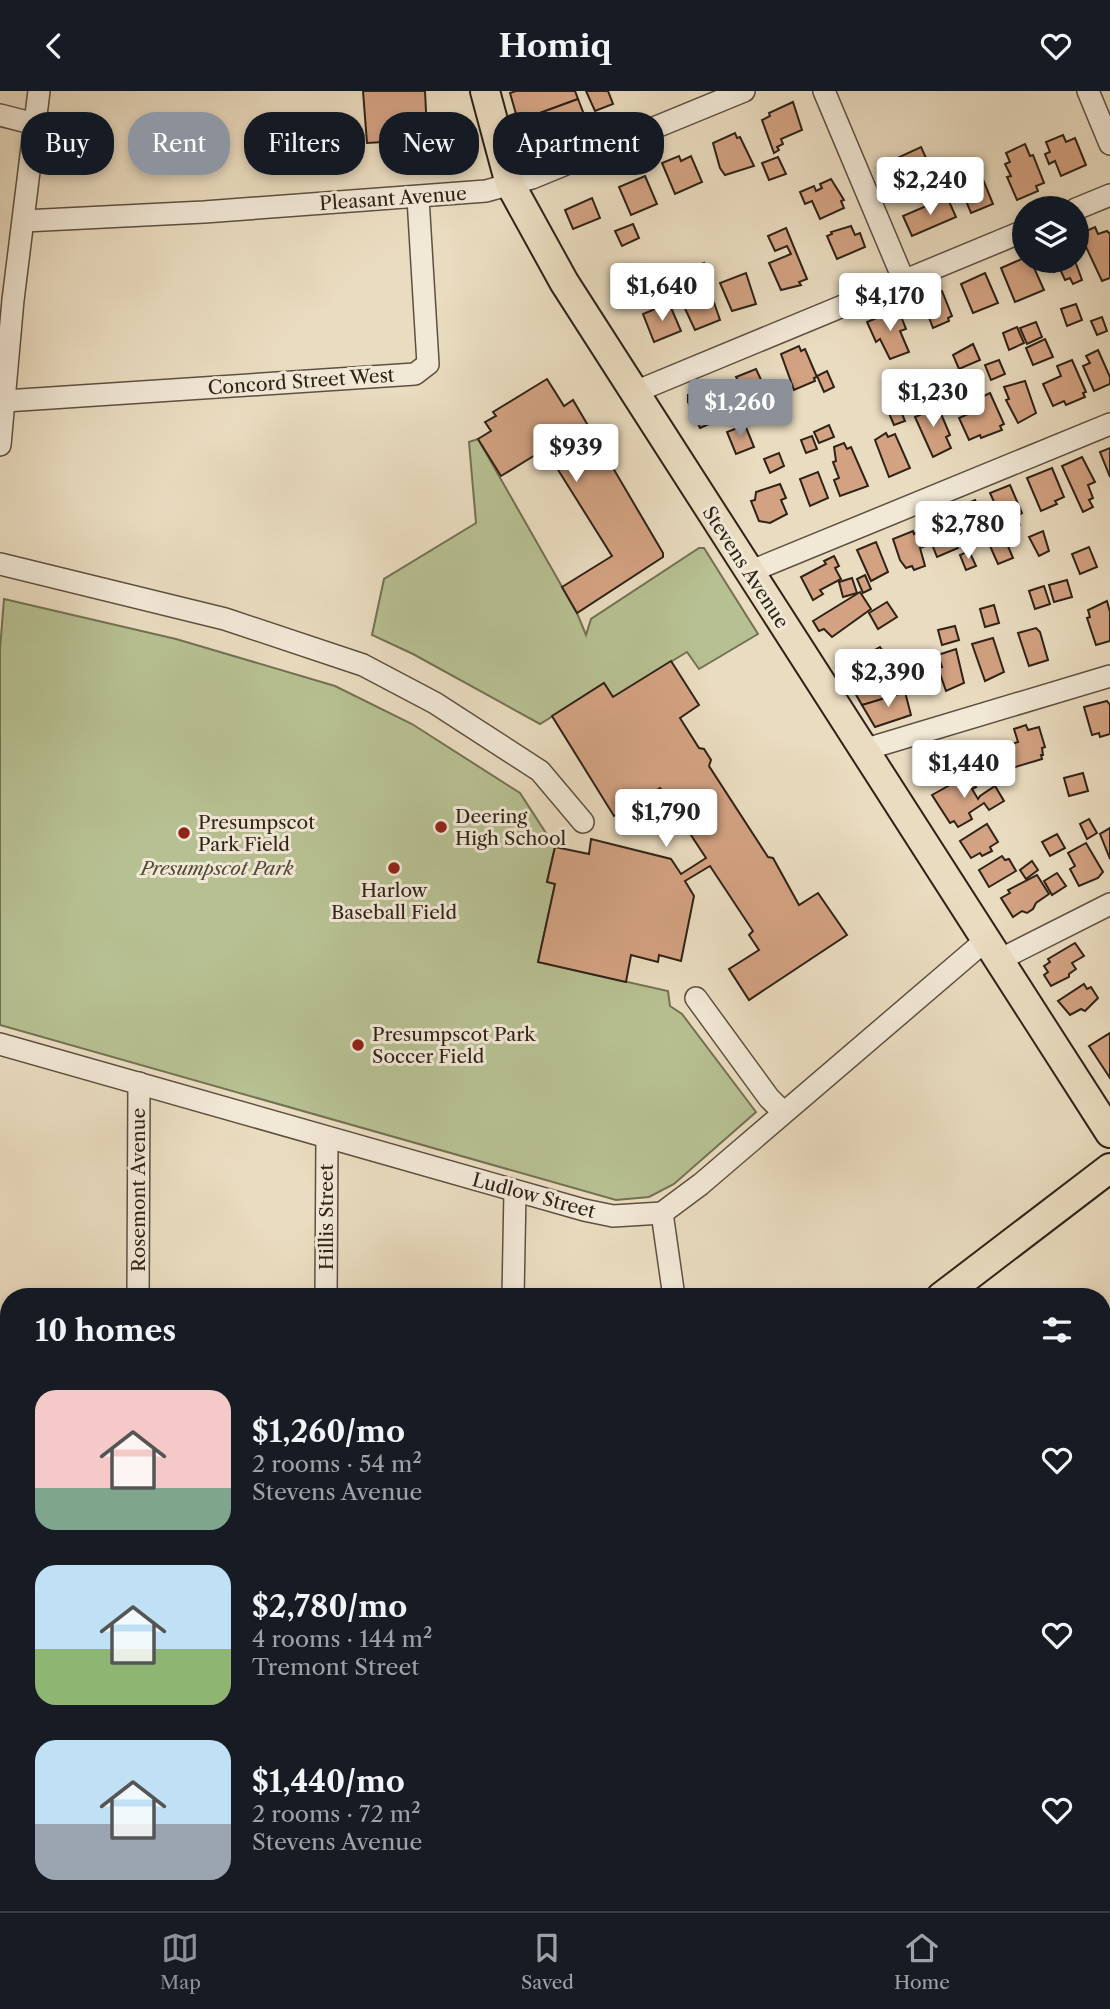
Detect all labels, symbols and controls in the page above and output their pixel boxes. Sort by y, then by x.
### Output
text: Homiq [498,26,612,65]
icon: back [35,27,73,65]
icon: heart [1037,27,1075,65]
chip: Buy [21,112,114,175]
chip: Rent [128,112,230,175]
chip: Filters [244,112,365,175]
chip: New [379,112,479,175]
chip: Apartment [493,112,664,175]
pin: $2,240 [873,157,987,217]
text: $2,240 [893,166,967,194]
street label: Pleasant Avenue [319,182,467,215]
map controls [1012,196,1089,273]
button: layers [1012,196,1089,273]
pin: $1,640 [605,264,719,323]
text: $1,640 [626,272,698,300]
pin: $4,170 [833,273,947,333]
text: $4,170 [855,282,925,310]
street label: Concord Street West [207,363,395,399]
pin: $1,230 [876,369,990,429]
text: $1,230 [898,378,968,406]
pin: $1,260 [683,379,797,439]
text: $1,260 [704,388,776,416]
pin: $939 [535,425,617,484]
text: $939 [549,433,603,461]
pin: $2,780 [911,501,1025,561]
street label: Stevens Avenue [698,502,794,633]
text: $2,780 [931,510,1005,538]
pin: $2,390 [831,649,945,709]
text: $2,390 [851,658,925,686]
pin: $1,440 [907,741,1021,800]
text: $1,440 [928,749,1000,777]
pin: $1,790 [609,789,723,849]
text: $1,790 [631,798,701,826]
place label: Deering High School [455,805,567,850]
place label: Presumpscot Park Field [198,811,315,856]
marker: Deering High School [433,819,449,835]
marker: Presumpscot Park Field [176,825,192,841]
park label: Presumpscot Park [138,857,294,880]
marker: Harlow Baseball Field [386,860,402,876]
place label: Harlow Baseball Field [331,879,457,924]
place label: Presumpscot Park Soccer Field [372,1023,536,1068]
marker: Presumpscot Park Soccer Field [350,1037,366,1053]
street label: Rosemont Avenue [127,1108,150,1272]
street label: Hillis Street [315,1164,338,1270]
street label: Ludlow Street [470,1168,598,1223]
icon: filters [1038,1311,1076,1349]
text: 10 homes [35,1312,176,1349]
text: $1,260/mo [252,1413,405,1450]
icon: home [91,1418,175,1502]
icon: heart [1038,1441,1076,1479]
text: 2 rooms · 54 m² [252,1450,422,1478]
text: Stevens Avenue [252,1478,422,1506]
text: $2,780/mo [252,1588,407,1625]
icon: home [91,1593,175,1677]
icon: heart [1038,1616,1076,1654]
text: 4 rooms · 144 m² [252,1625,432,1653]
text: Tremont Street [252,1653,419,1681]
text: $1,440/mo [252,1763,405,1800]
icon: home [91,1768,175,1852]
icon: heart [1038,1791,1076,1829]
text: 2 rooms · 72 m² [252,1800,421,1828]
text: Stevens Avenue [252,1828,422,1856]
tab: Map [160,1929,201,1994]
tab: Saved [521,1929,574,1994]
tab: Home [894,1929,950,1994]

